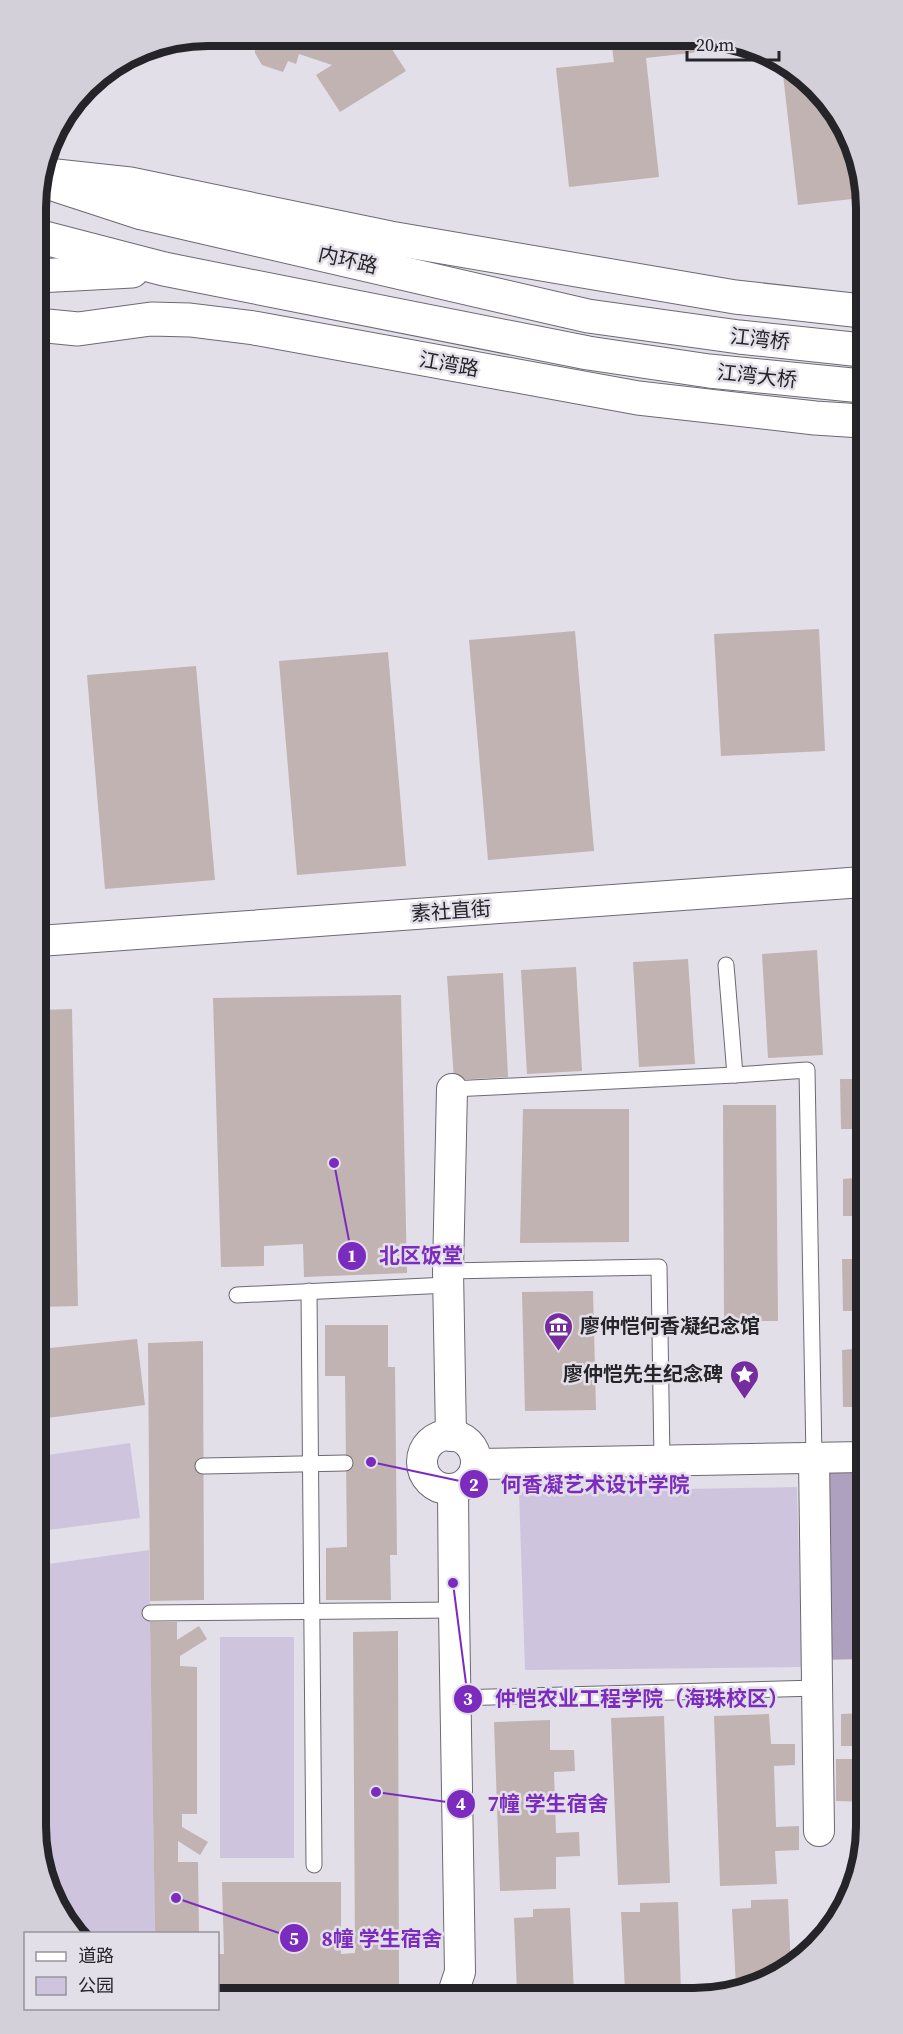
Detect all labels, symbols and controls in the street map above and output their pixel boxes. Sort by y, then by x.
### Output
scale bar [687,24,778,62]
text: 20 m [696,32,734,57]
street label: 内环路 [316,240,380,280]
street label: 江湾桥 [729,322,791,356]
street label: 江湾路 [417,345,481,383]
street label: 江湾大桥 [716,358,798,394]
street label: 素社直街 [410,894,492,928]
callout: 北区饭堂 [337,1236,475,1275]
text: 北区饭堂 [379,1241,463,1270]
text: 1 [347,1243,357,1268]
museum icon: 廖仲恺何香凝纪念馆 [543,1310,575,1352]
place label: 廖仲恺何香凝纪念馆 [580,1312,760,1340]
place icon: 廖仲恺先生纪念碑 [728,1358,760,1400]
place label: 廖仲恺先生纪念碑 [563,1360,723,1388]
callout: 何香凝艺术设计学院 [459,1465,702,1504]
text: 何香凝艺术设计学院 [501,1470,690,1499]
text: 2 [469,1472,479,1497]
callout: 仲恺农业工程学院（海珠校区） [453,1679,801,1718]
text: 仲恺农业工程学院（海珠校区） [495,1684,789,1713]
text: 3 [463,1686,473,1711]
callout: 7幢 学生宿舍 [446,1784,620,1823]
text: 7幢 学生宿舍 [488,1789,608,1818]
text: 4 [456,1791,466,1816]
callout: 8幢 学生宿舍 [279,1919,454,1958]
text: 8幢 学生宿舍 [322,1924,442,1953]
text: 5 [289,1926,299,1951]
legend [24,1932,219,2010]
text: 道路 [78,1943,114,1968]
text: 公园 [78,1973,114,1998]

